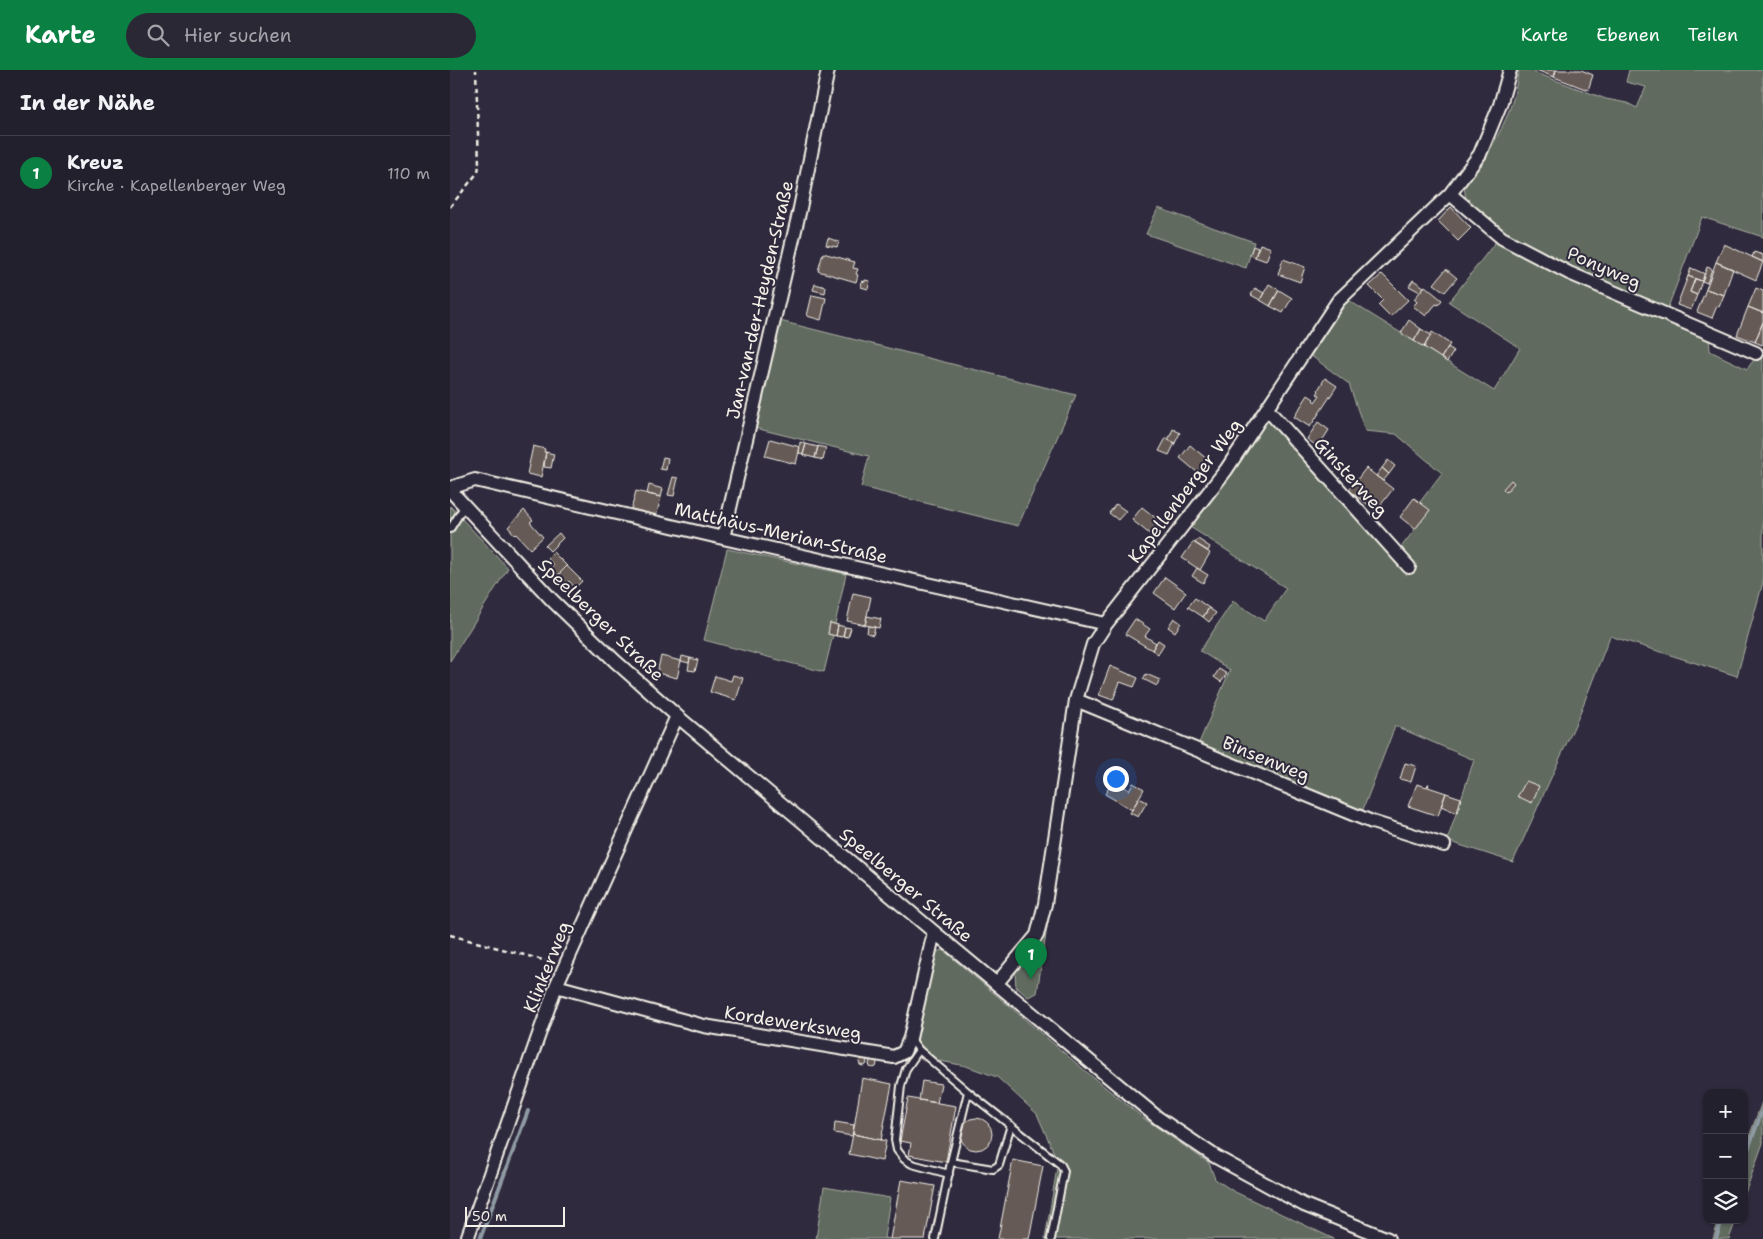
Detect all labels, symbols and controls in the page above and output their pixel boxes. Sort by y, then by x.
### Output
search box [126,13,476,58]
text: Karte [25,19,96,51]
icon: search [144,21,172,49]
text: Hier suchen [184,23,291,48]
text: Karte [1521,23,1568,47]
text: Ebenen [1596,23,1660,47]
text: Teilen [1688,23,1738,47]
text: In der Nähe [20,89,155,117]
text: Kreuz [67,150,124,175]
text: 1 [32,163,40,184]
text: 110 m [387,163,430,184]
text: Kirche · Kapellenberger Weg [67,175,286,196]
street label: Jan-van-der-Heyden-Straße [721,178,799,422]
street label: Ponyweg [1563,241,1645,295]
street label: Kapellenberger Weg [1123,414,1247,568]
street label: Ginsterweg [1309,432,1393,522]
street label: Matthäus-Merian-Straße [672,497,890,569]
street label: Speelberger Straße [533,553,669,687]
street label: Binsenweg [1219,731,1313,787]
your location [1103,766,1129,792]
street label: Speelberger Straße [834,822,978,948]
street label: Klinkerweg [518,918,576,1016]
pin: 1 [1015,938,1047,979]
street label: Kordewerksweg [723,1000,863,1046]
map controls [1703,1089,1748,1224]
button: + [1703,1089,1748,1134]
button: − [1703,1134,1748,1179]
button: layers [1703,1179,1748,1224]
scale bar [465,1204,565,1227]
text: 50 m [472,1207,507,1225]

